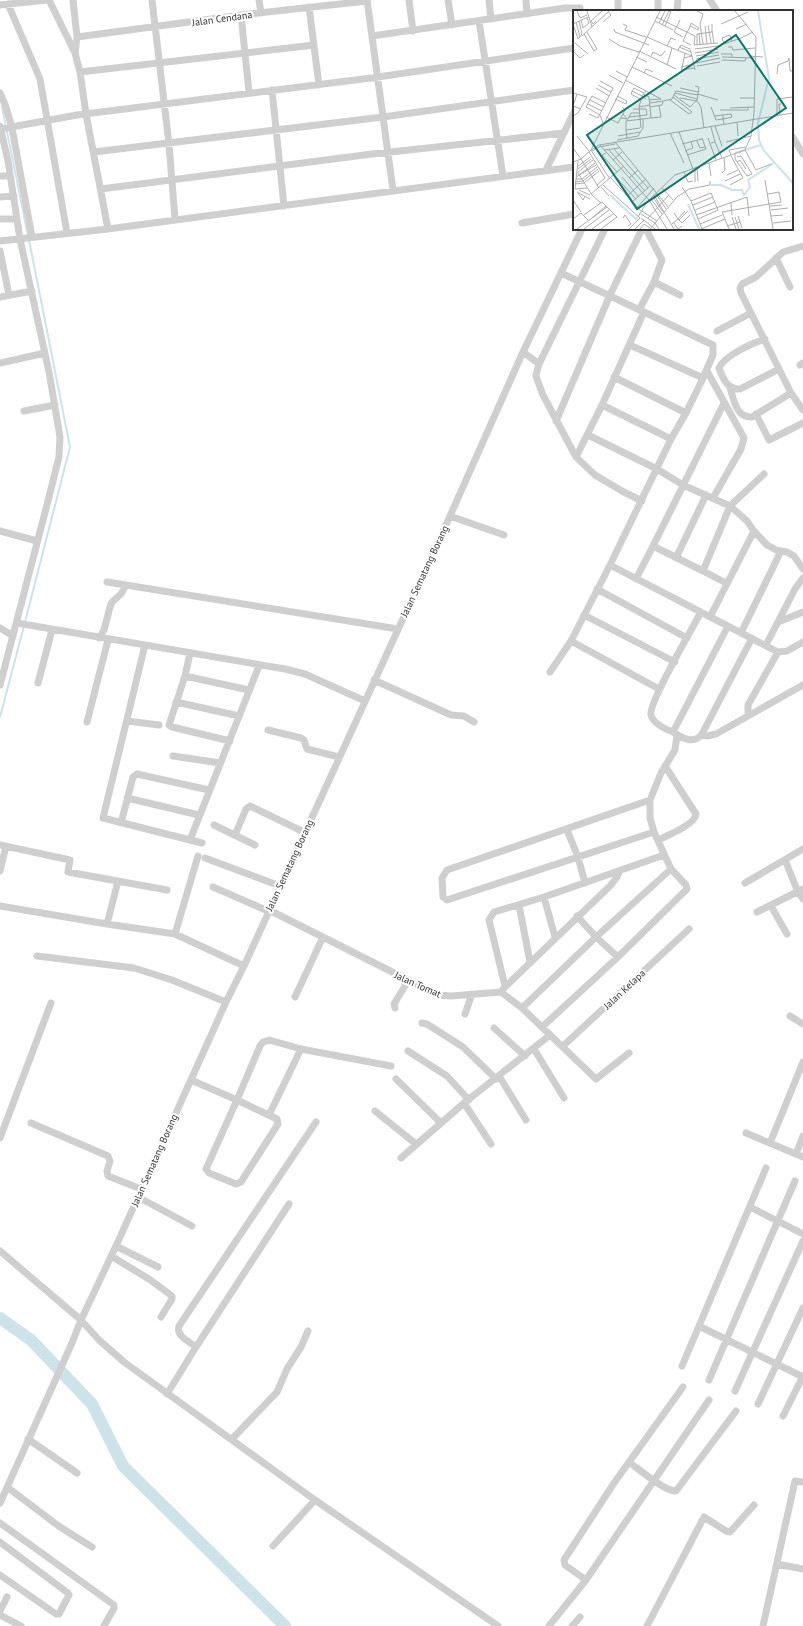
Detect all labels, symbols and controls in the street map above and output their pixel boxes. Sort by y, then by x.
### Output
street label: Jalan Cendana [190,8,253,29]
inset map [573,10,793,230]
street label: Jalan Sematang Borang [397,523,451,620]
street label: Jalan Sematang Borang [262,817,316,914]
street label: Jalan Kelapa [600,967,648,1013]
street label: Jalan Tomat [392,968,444,1001]
street label: Jalan Sematang Borang [128,1112,181,1209]

